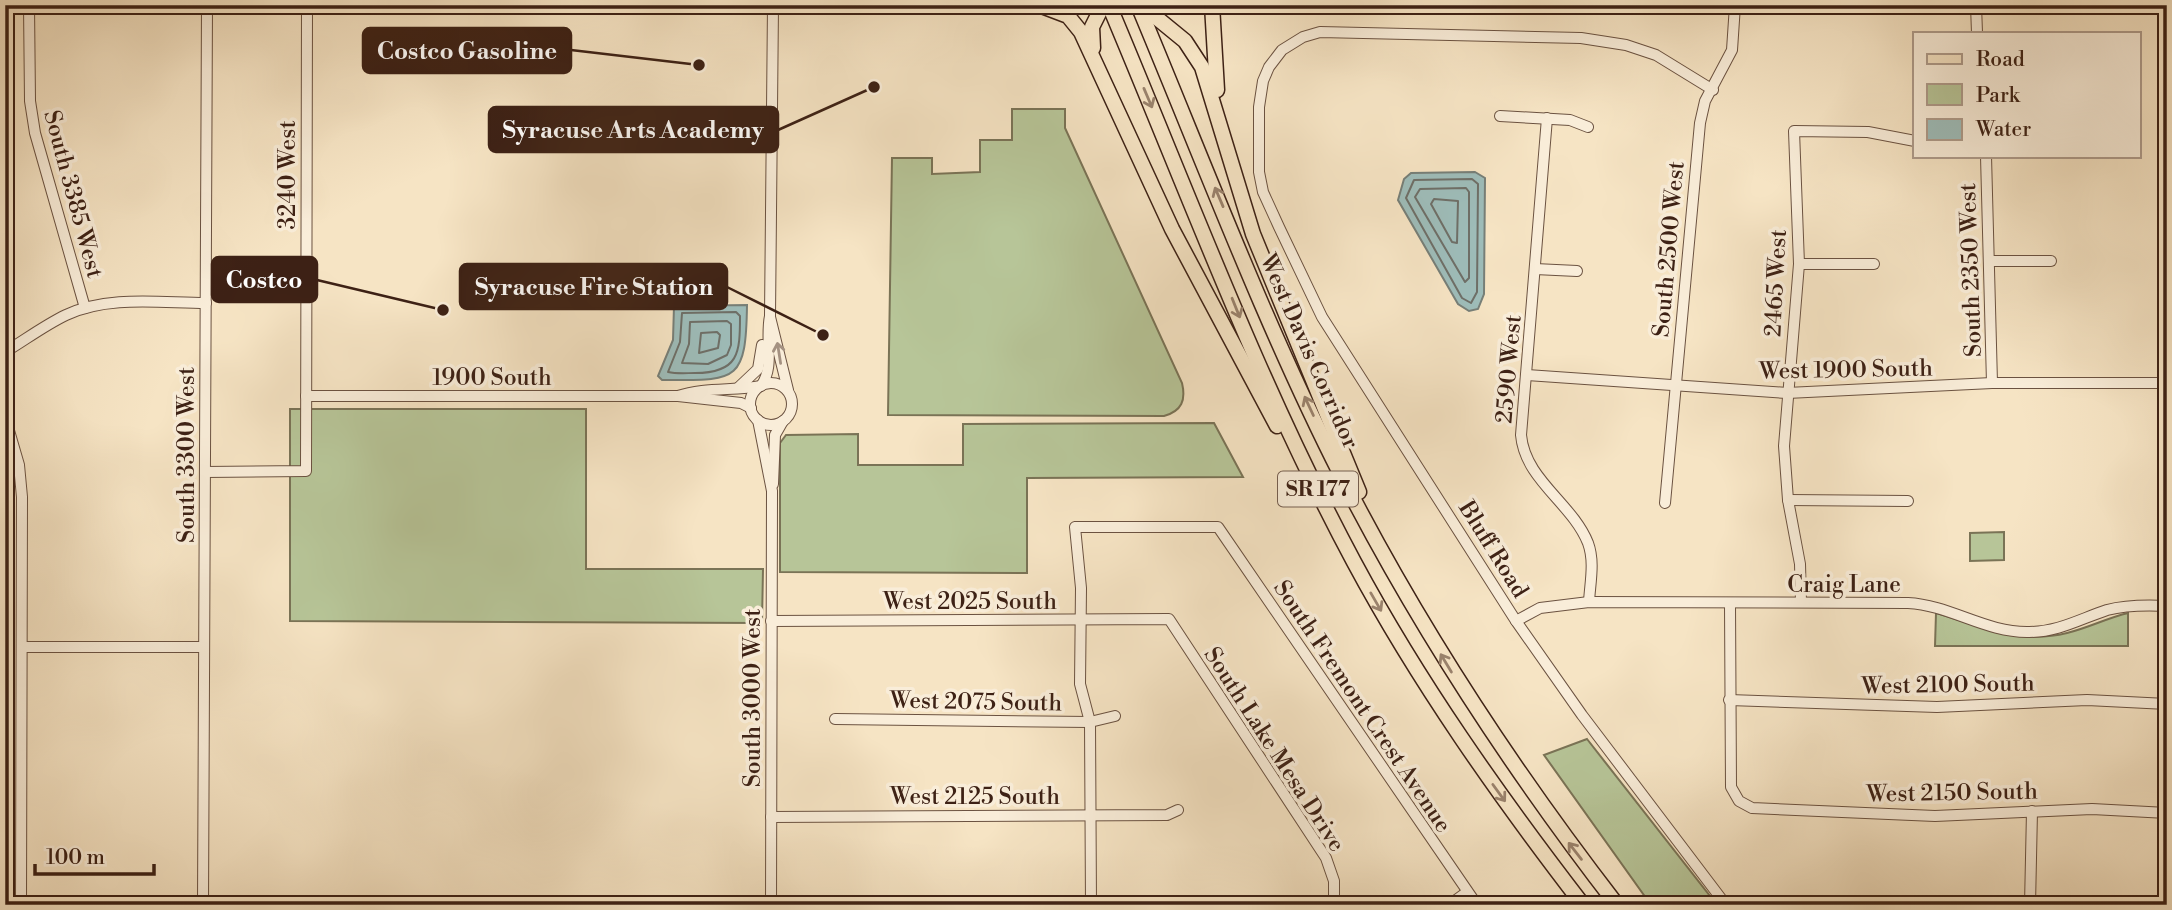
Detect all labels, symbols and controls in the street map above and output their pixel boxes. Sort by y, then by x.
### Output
callout: Costco Gasoline [363,28,571,73]
legend [1913,32,2140,158]
text: Costco Gasoline [377,37,557,67]
text: Road [1976,47,2025,73]
text: Park [1976,83,2021,109]
one-way arrow [1142,87,1155,109]
street label: South 3385 West [37,107,109,281]
callout: Syracuse Arts Academy [489,107,778,152]
text: Syracuse Arts Academy [502,116,765,146]
text: Water [1975,117,2031,143]
street label: 3240 West [274,120,302,230]
street label: South 2500 West [1647,160,1691,338]
street label: South 2350 West [1954,183,1988,357]
one-way arrow [1212,187,1225,209]
street label: 2465 West [1759,229,1793,338]
street label: West Davis Corridor [1253,249,1365,453]
callout: Costco [212,257,317,302]
callout: Syracuse Fire Station [460,264,727,309]
text: Costco [226,266,302,296]
text: Syracuse Fire Station [475,273,713,303]
one-way arrow [1231,297,1244,318]
street label: 2590 West [1490,314,1528,425]
one-way arrow [772,343,785,365]
street label: West 1900 South [1758,354,1933,386]
street label: 1900 South [432,364,552,392]
street label: South 3300 West [173,367,201,543]
one-way arrow [1302,396,1315,417]
road number: SR 177 [1278,472,1358,506]
street label: Bluff Road [1452,495,1534,603]
street label: Craig Lane [1787,571,1901,599]
street label: South Fremont Crest Avenue [1267,575,1457,838]
street label: West 2025 South [882,588,1057,616]
one-way arrow [1369,591,1383,611]
street label: South 3000 West [739,609,767,787]
street label: South Lake Mesa Drive [1198,642,1351,857]
one-way arrow [1439,654,1453,674]
street label: West 2100 South [1860,669,2035,701]
street label: West 2075 South [889,686,1063,718]
street label: West 2150 South [1865,778,2038,809]
street label: West 2125 South [889,783,1060,811]
one-way arrow [1492,783,1507,802]
scale bar [35,833,154,877]
one-way arrow [1567,842,1582,860]
text: 100 m [46,845,105,871]

